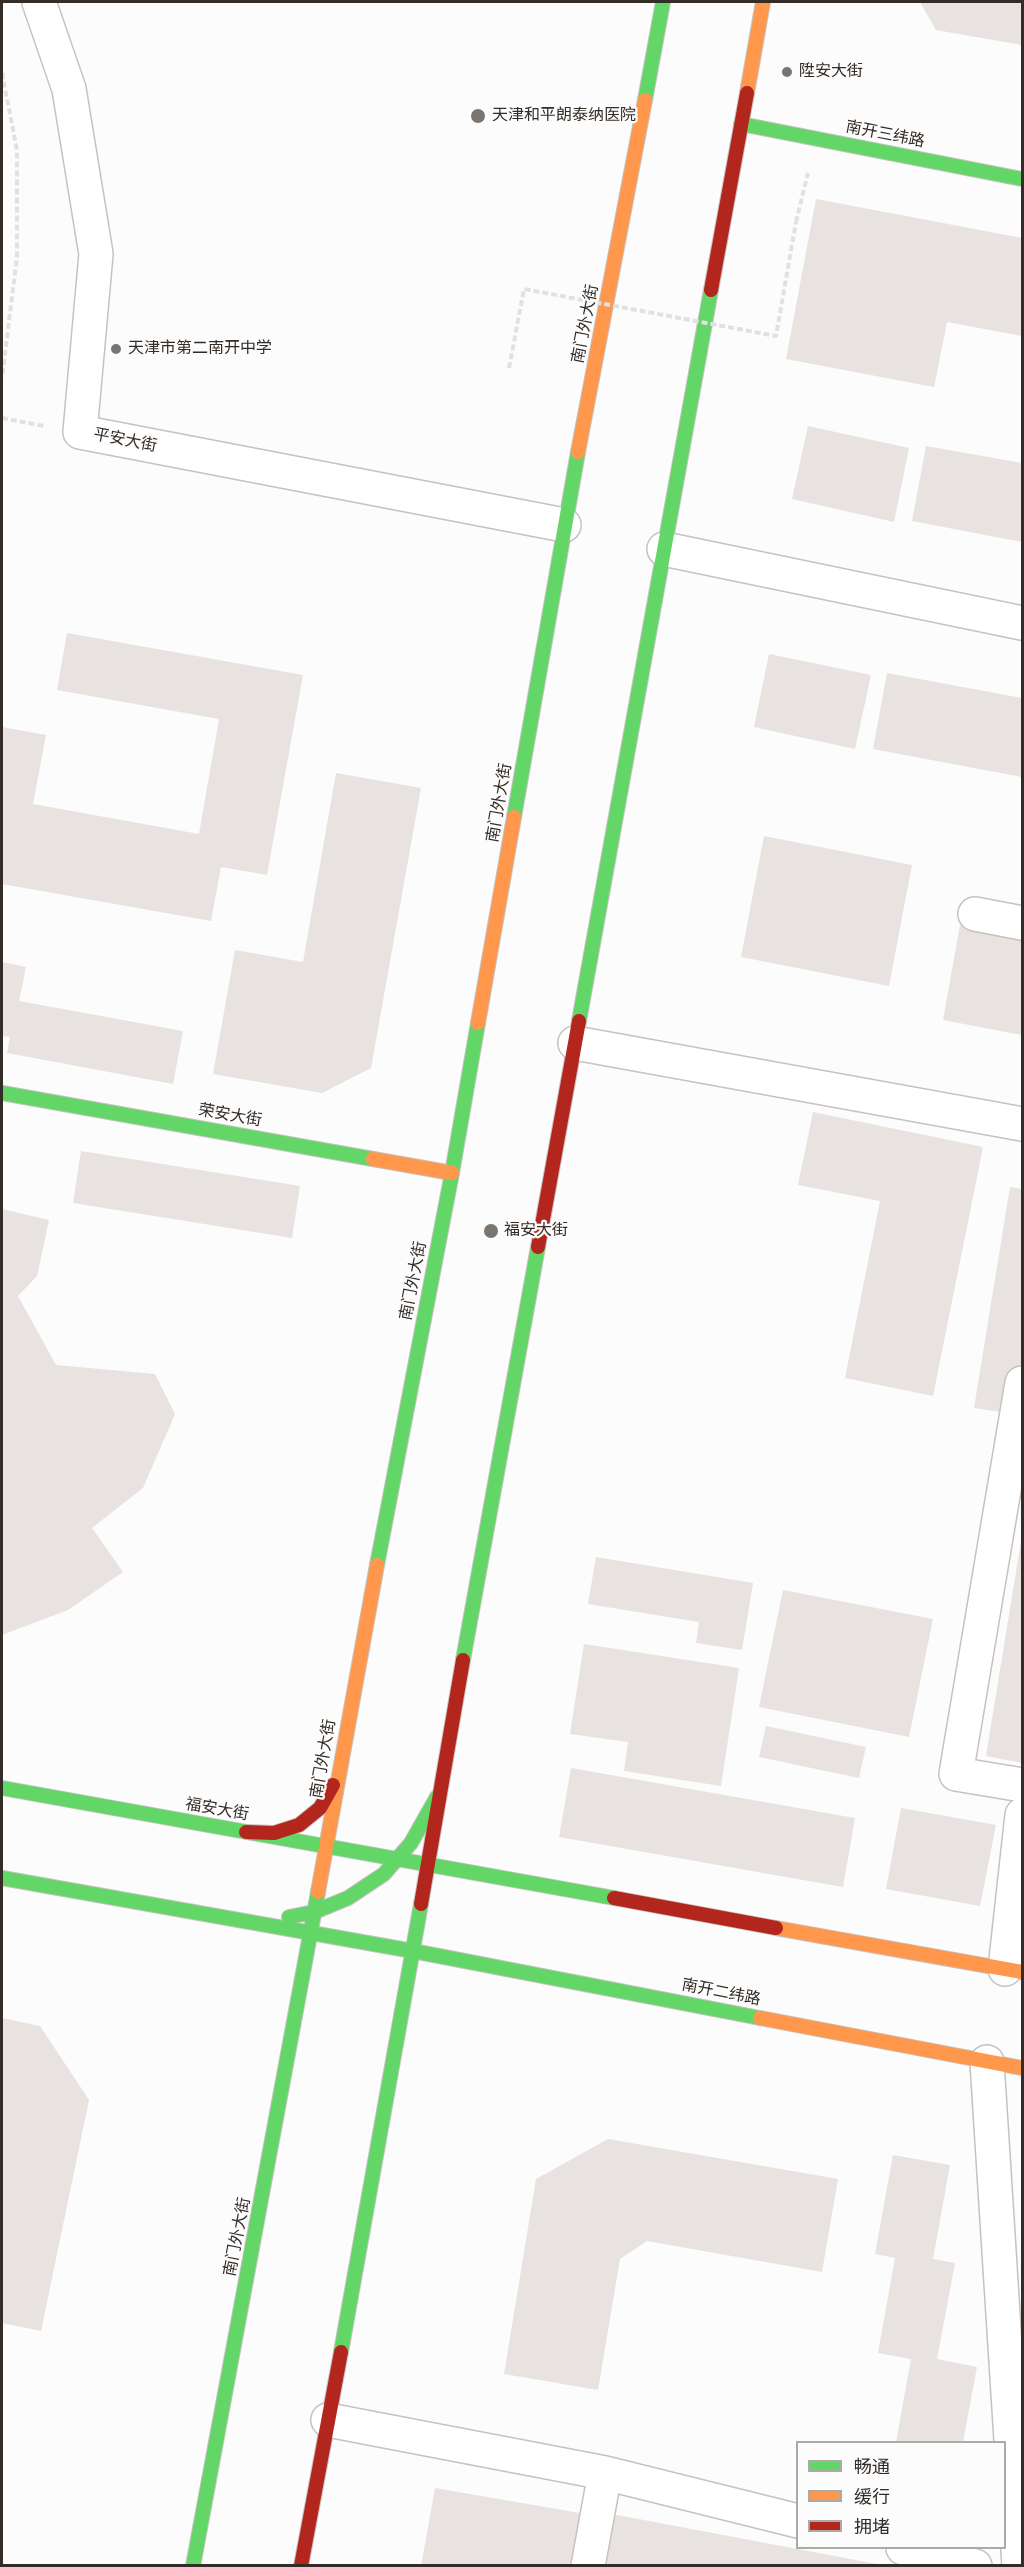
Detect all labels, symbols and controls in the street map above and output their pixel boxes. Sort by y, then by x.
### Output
place label: 陞安大街 [799,62,863,82]
marker: 陞安大街 [780,65,794,79]
place label: 天津和平朗泰纳医院 [492,106,636,126]
marker: 天津和平朗泰纳医院 [469,107,487,125]
street label: 南开三纬路 [844,118,926,152]
street label: 南门外大街 [569,283,603,365]
place label: 天津市第二南开中学 [128,339,272,359]
marker: 天津市第二南开中学 [109,342,123,356]
street label: 平安大街 [92,425,158,457]
street label: 南门外大街 [484,762,516,844]
street label: 荣安大街 [197,1101,263,1131]
place label: 福安大街 [504,1221,568,1241]
marker: 福安大街 [482,1222,500,1240]
street label: 南门外大街 [397,1240,431,1322]
street label: 南门外大街 [308,1718,340,1800]
street label: 福安大街 [184,1795,250,1825]
street label: 南开二纬路 [680,1976,762,2010]
street label: 南门外大街 [221,2196,255,2278]
legend [796,2441,1006,2549]
text: 畅通 [854,2454,890,2479]
text: 缓行 [854,2484,890,2509]
text: 拥堵 [854,2514,890,2539]

